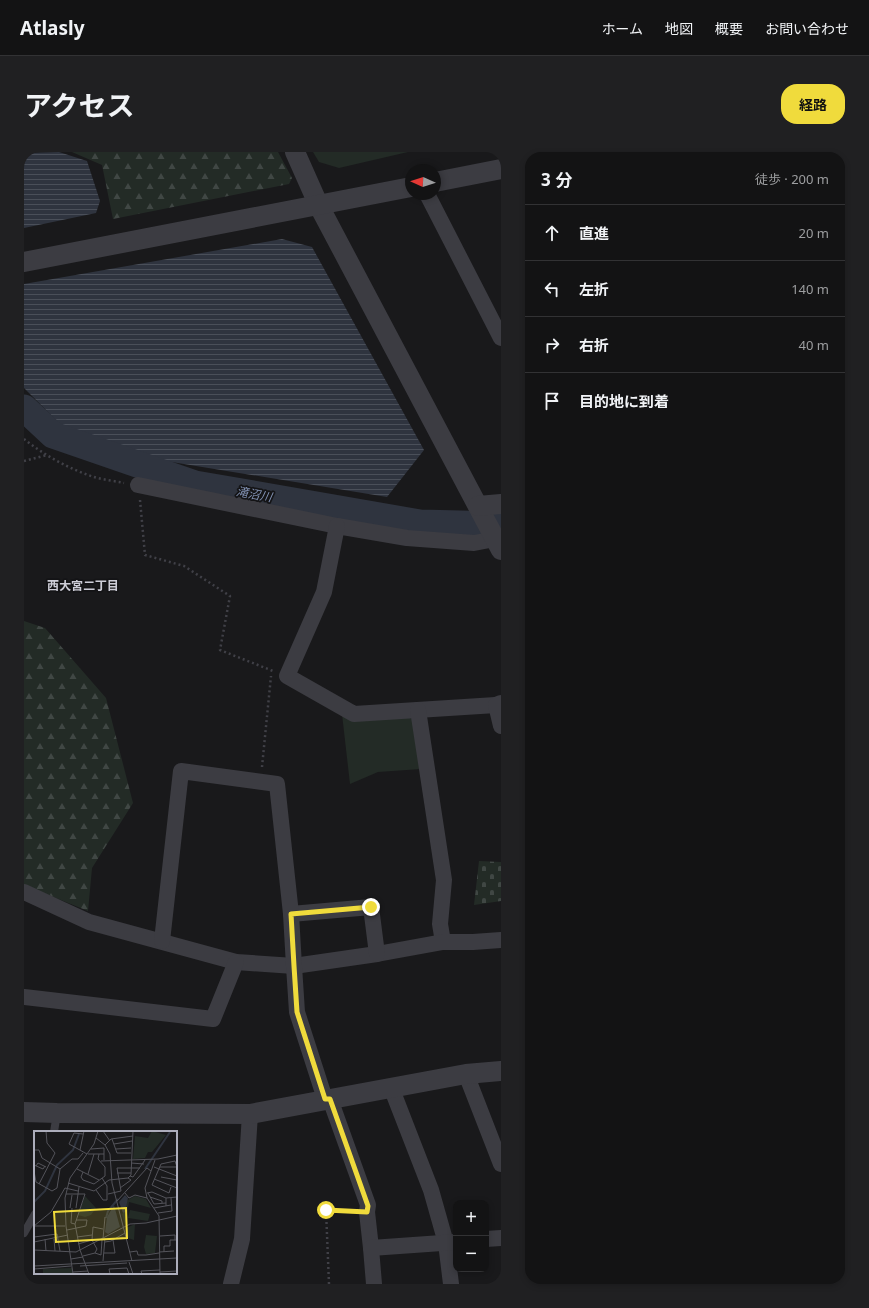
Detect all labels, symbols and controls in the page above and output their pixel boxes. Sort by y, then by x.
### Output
text: Atlasly [20,15,85,41]
text: ホーム [601,19,643,38]
text: 地図 [665,19,693,38]
text: 概要 [715,19,743,38]
text: お問い合わせ [765,19,849,38]
button: 経路 [781,84,845,124]
text: アクセス [24,86,135,124]
north arrow [405,164,441,200]
text: 3 分 [541,168,572,191]
text: 徒歩 · 200 m [755,170,829,188]
icon: ahead [541,222,563,244]
text: 直進 [579,223,609,243]
text: 20 m [799,224,829,242]
icon: left [541,278,563,300]
text: 左折 [579,279,609,299]
text: 140 m [791,280,829,298]
icon: right [541,334,563,356]
text: 右折 [579,335,609,355]
text: 40 m [799,336,829,354]
icon: arrive [541,390,563,412]
text: 目的地に到着 [579,391,669,411]
water label: 滝沼川 [235,483,275,506]
district label: 西大宮二丁目 [47,577,119,594]
route end [362,898,380,916]
inset map [34,1131,177,1274]
map controls [453,1200,489,1272]
button: + [453,1200,489,1236]
route start [317,1201,335,1219]
button: − [453,1236,489,1272]

